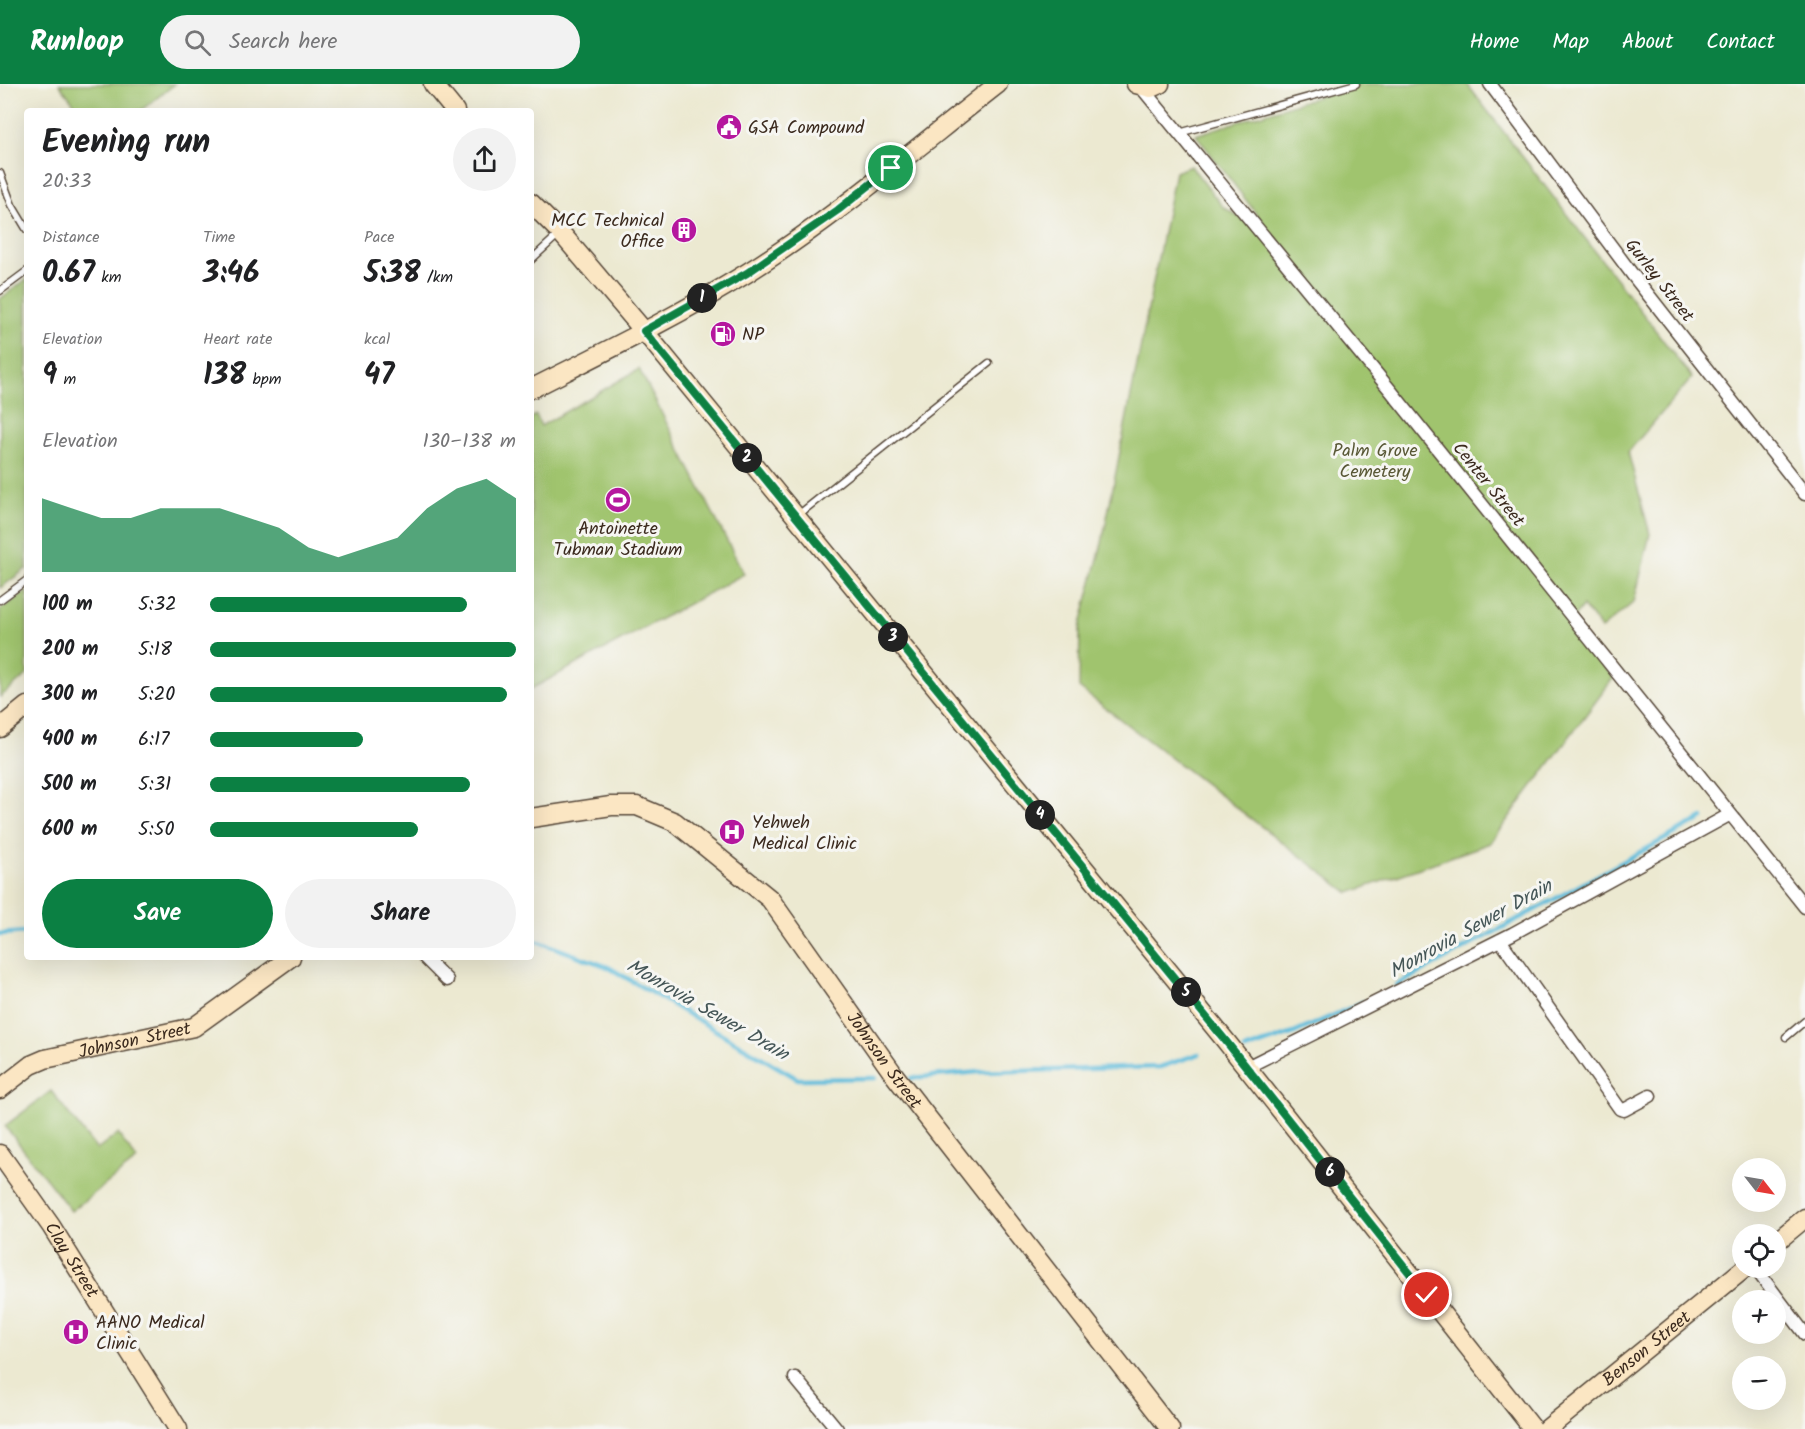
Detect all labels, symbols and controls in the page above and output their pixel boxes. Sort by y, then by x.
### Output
search box [160,15,580,69]
text: Runloop [30,20,124,65]
text: Search here [229,25,337,60]
icon: search [181,26,214,59]
text: Home [1470,26,1519,59]
text: Map [1552,26,1589,59]
text: About [1622,26,1673,59]
text: Contact [1706,26,1775,59]
public building icon: GSA Compound [714,112,744,142]
place label: GSA Compound [748,114,865,143]
text: Evening run [42,117,210,170]
button: share [453,128,516,191]
pin [865,142,916,193]
icon: arrive [874,151,907,184]
text: 20:33 [42,166,91,198]
place label: MCC Technical Office [551,207,665,257]
building icon: MCC Technical Office [669,215,699,245]
text: Distance [42,225,100,250]
text: Time [203,225,235,250]
text: Pace [364,225,395,250]
street label: Gurley Street [1617,233,1701,330]
text: 0.67 [42,250,95,298]
text: 3:46 [203,250,259,298]
text: 5:38 [364,250,421,298]
text: km [95,265,122,290]
text: /km [421,265,453,290]
pin: 1 [687,283,717,313]
text: 1 [700,285,704,310]
fuel station icon: NP [708,319,738,349]
place label: NP [742,321,765,350]
text: Elevation [42,327,103,352]
text: Heart rate [203,327,273,352]
text: kcal [364,327,390,352]
text: 9 [42,352,57,400]
text: 138 [203,352,246,400]
text: 47 [364,352,395,400]
text: m [57,367,76,392]
text: bpm [246,367,281,392]
text: Elevation [42,426,118,458]
text: 130–138 m [422,426,516,458]
street label: Center Street [1444,436,1532,535]
park label: Palm Grove Cemetery [1333,437,1417,487]
pin: 2 [732,443,762,473]
text: 2 [742,445,752,470]
sports icon: Antoinette Tubman Stadium [603,485,633,515]
place label: Antoinette Tubman Stadium [554,515,682,565]
text: 100 m [42,589,93,621]
text: 5:32 [138,589,177,621]
pin: 3 [878,622,908,652]
text: 3 [889,624,897,649]
text: 200 m [42,634,98,666]
text: 5:18 [138,634,172,666]
text: 300 m [42,679,98,711]
text: 5:20 [138,679,175,711]
text: 400 m [42,724,98,756]
text: 6:17 [138,724,170,756]
text: 500 m [42,769,97,801]
text: 5:31 [138,769,171,801]
pin: 4 [1025,800,1055,830]
text: 4 [1036,802,1044,827]
place label: Yehweh Medical Clinic [752,809,857,859]
text: 600 m [42,814,97,846]
text: 5:50 [138,814,174,846]
hospital icon: Yehweh Medical Clinic [717,817,747,847]
water label: Monrovia Sewer Drain [1383,871,1560,988]
button: Save [42,879,273,948]
button: Share [285,879,516,948]
water label: Monrovia Sewer Drain [620,951,795,1071]
pin: 5 [1171,977,1201,1007]
text: 5 [1182,979,1190,1004]
street label: Johnson Street [838,1006,929,1117]
street label: Johnson Street [76,1015,195,1067]
pin: 6 [1315,1157,1345,1187]
north arrow [1732,1158,1786,1212]
map controls [1732,1158,1786,1410]
text: 6 [1326,1159,1334,1184]
street label: Clay Street [36,1217,106,1305]
button: locate [1732,1224,1786,1278]
pin [1401,1269,1452,1320]
icon: check [1410,1278,1443,1311]
button: + [1732,1290,1786,1344]
street label: Benson Street [1596,1304,1699,1395]
place label: AANO Medical Clinic [96,1309,205,1359]
hospital icon: AANO Medical Clinic [61,1317,91,1347]
button: − [1732,1356,1786,1410]

